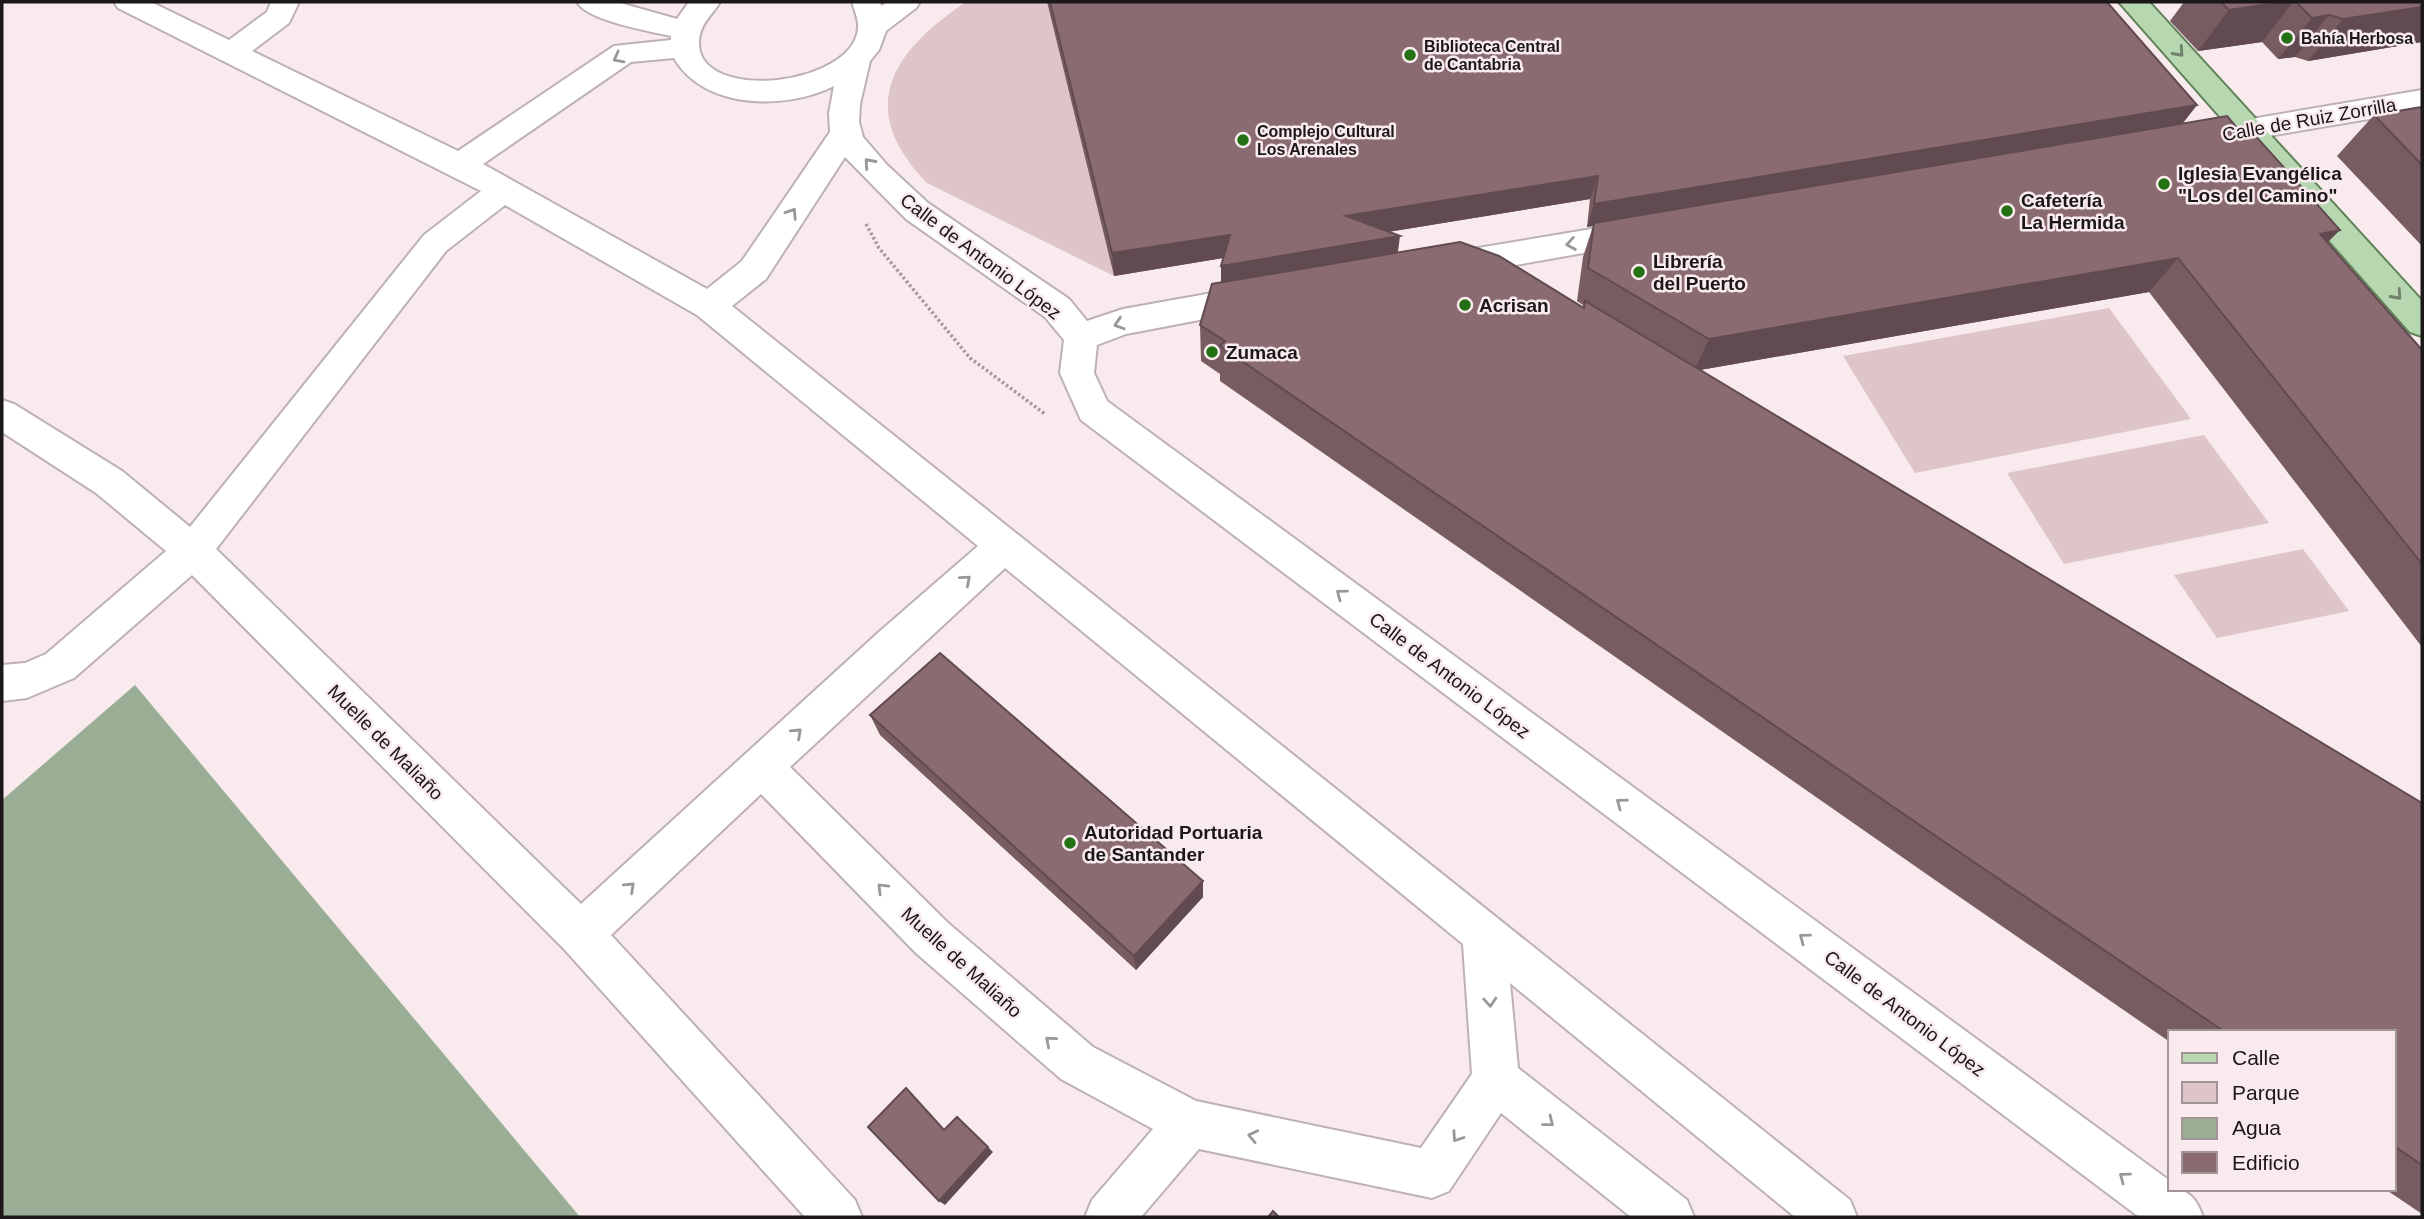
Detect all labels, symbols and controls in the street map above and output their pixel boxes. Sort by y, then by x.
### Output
marker: Bahía Herbosa [2279,30,2295,46]
place label: Bahía Herbosa [2301,30,2413,47]
place label: Biblioteca Central de Cantabria [1424,38,1560,73]
one-way arrow [2170,44,2183,57]
marker: Biblioteca Central de Cantabria [1402,47,1418,63]
one-way arrow [612,50,625,64]
street label: Calle de Ruiz Zorrilla [2220,94,2398,145]
place label: Complejo Cultural Los Arenales [1257,123,1395,158]
marker: Complejo Cultural Los Arenales [1235,132,1251,148]
one-way arrow [865,158,877,171]
place label: Iglesia Evangélica "Los del Camino" [2178,163,2342,206]
marker: Iglesia Evangélica "Los del Camino" [2156,176,2172,192]
street label: Calle de Antonio López [896,189,1065,324]
place label: Cafetería La Hermida [2021,190,2125,233]
marker: Cafetería La Hermida [1999,203,2015,219]
one-way arrow [783,208,796,221]
one-way arrow [1565,236,1577,251]
place label: Librería del Puerto [1653,251,1746,294]
marker: Librería del Puerto [1631,264,1647,280]
one-way arrow [2389,287,2401,300]
place label: Acrisan [1479,295,1549,316]
marker: Acrisan [1457,297,1473,313]
one-way arrow [1113,315,1125,330]
place label: Zumaca [1226,342,1298,363]
marker: Zumaca [1204,344,1220,360]
one-way arrow [958,576,971,588]
one-way arrow [1336,590,1348,602]
street label: Calle de Antonio López [1365,608,1534,743]
street label: Muelle de Maliaño [324,680,448,804]
one-way arrow [789,728,802,741]
one-way arrow [1617,798,1629,811]
place label: Autoridad Portuaria de Santander [1084,822,1263,865]
marker: Autoridad Portuaria de Santander [1062,835,1078,851]
one-way arrow [622,883,635,896]
one-way arrow [877,883,890,896]
street label: Muelle de Maliaño [897,903,1026,1022]
one-way arrow [1799,934,1812,947]
street label: Calle de Antonio López [1820,946,1989,1081]
one-way arrow [1482,997,1497,1008]
legend [2168,1030,2396,1191]
one-way arrow [1046,1037,1059,1049]
text: Calle [2232,1046,2280,1069]
text: Parque [2232,1081,2300,1104]
one-way arrow [1542,1114,1554,1127]
text: Agua [2232,1116,2281,1139]
one-way arrow [1453,1129,1466,1142]
one-way arrow [1248,1130,1260,1144]
text: Edificio [2232,1151,2300,1174]
one-way arrow [2119,1172,2132,1185]

